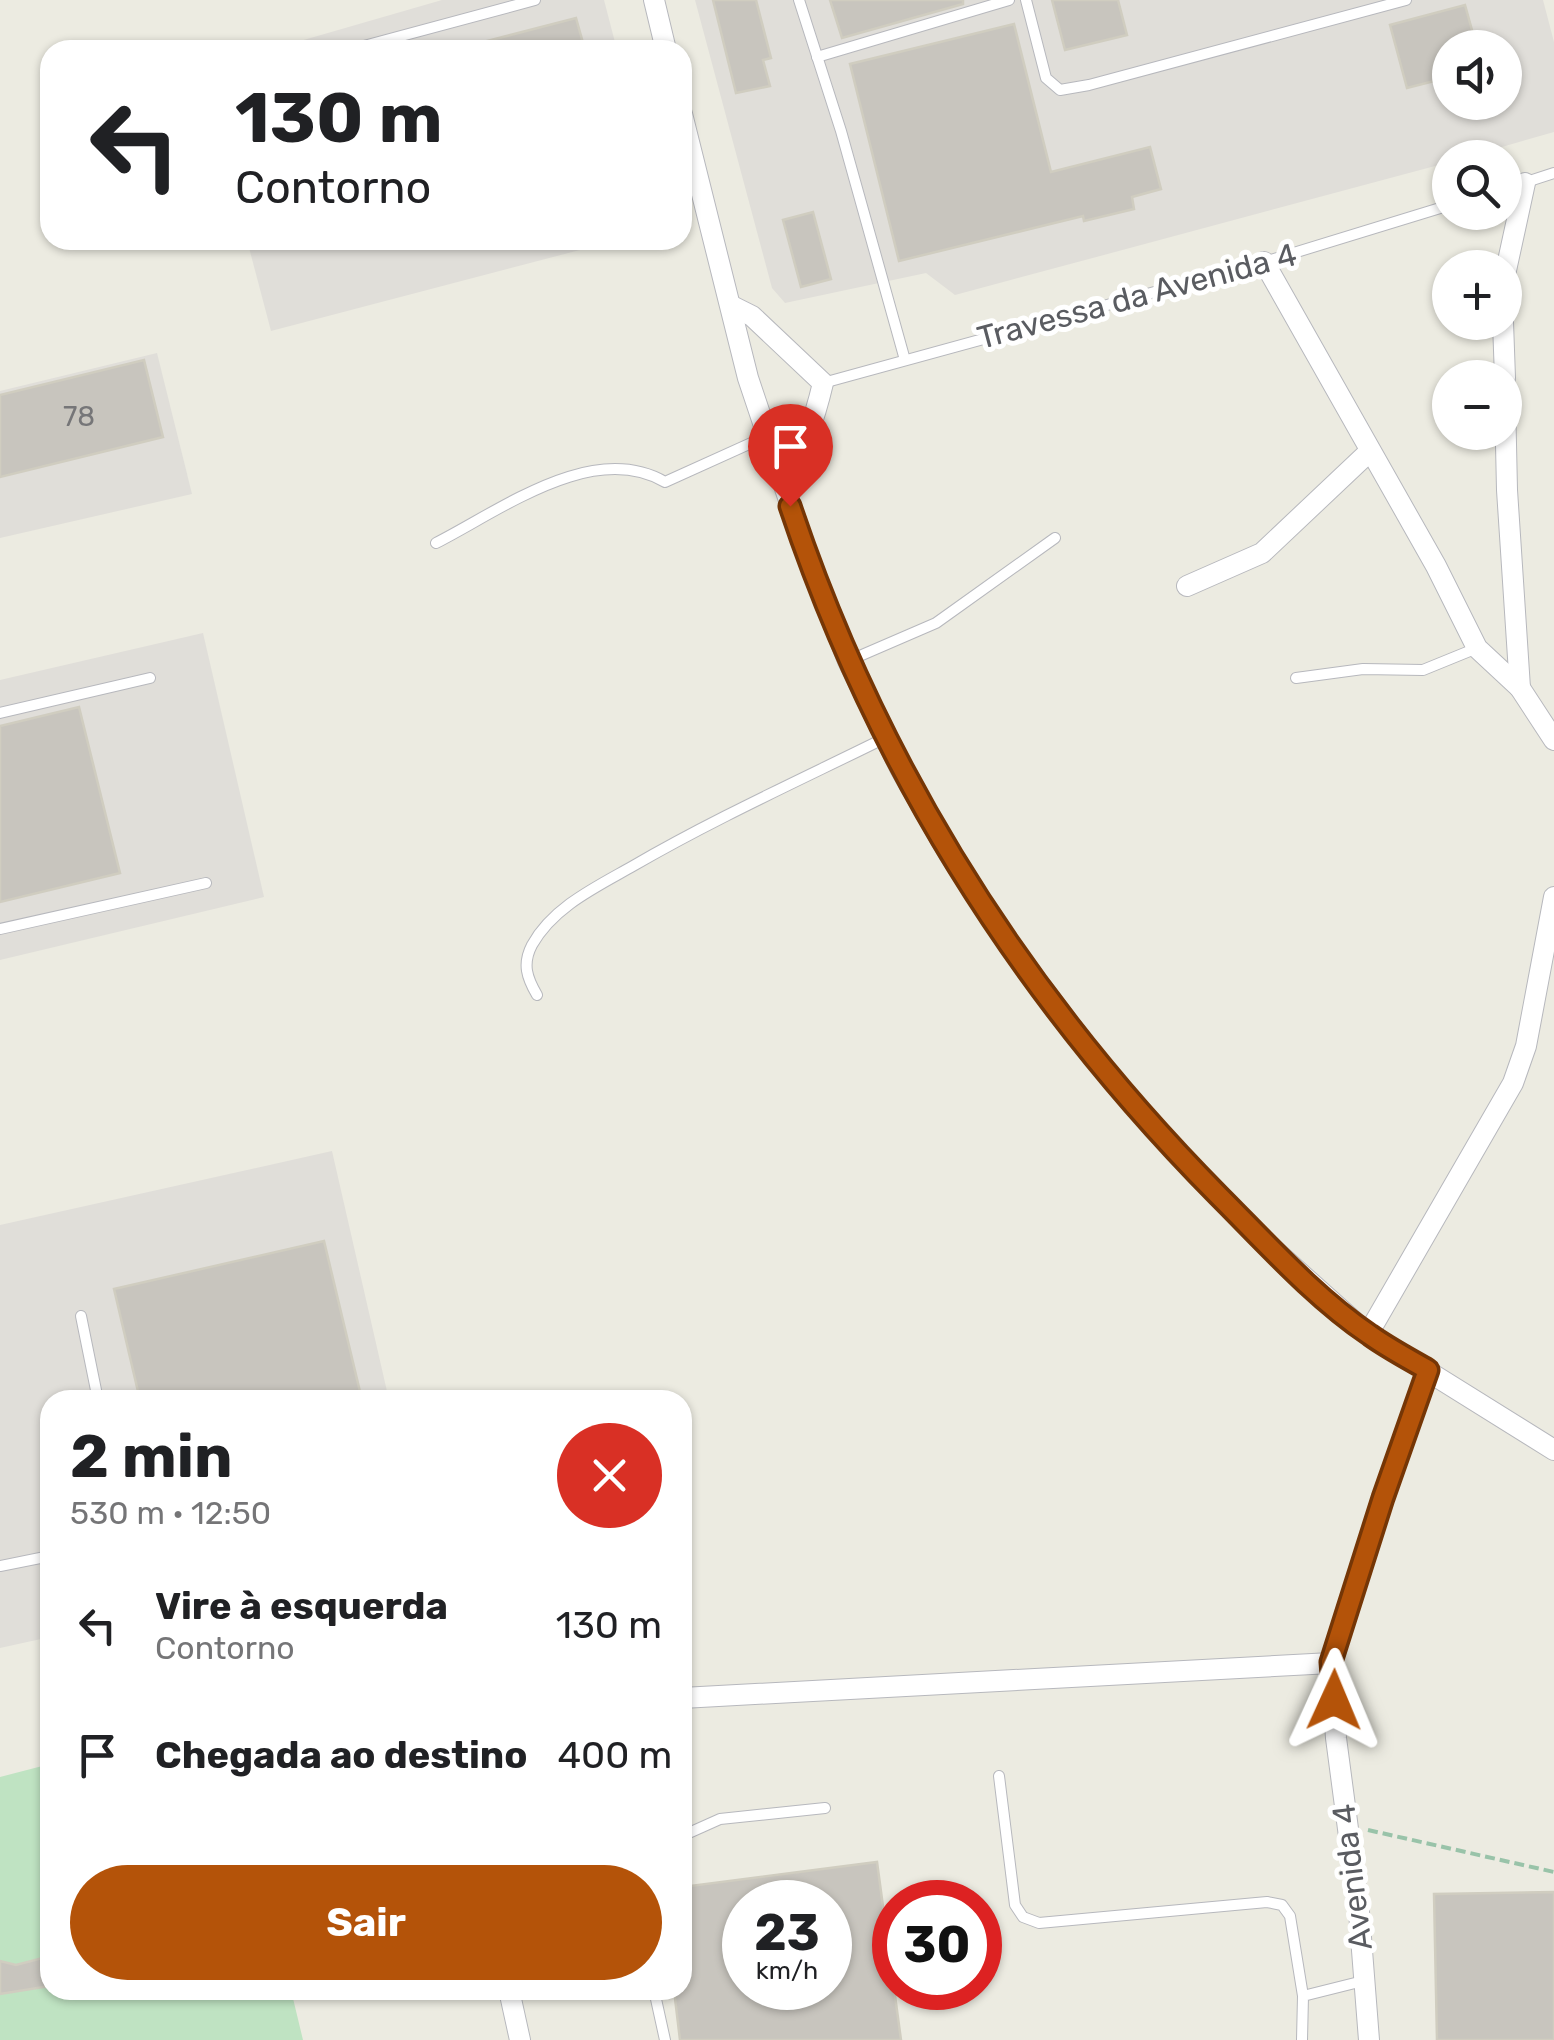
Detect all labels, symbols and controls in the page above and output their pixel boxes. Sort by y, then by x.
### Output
map controls [1432,30,1522,450]
button: sound [1432,30,1522,120]
text: 130 m [235,77,443,160]
icon: left [70,80,200,210]
button: search [1432,140,1522,230]
text: Contorno [235,161,431,214]
street label: Travessa da Avenida 4 [973,235,1301,357]
button: + [1432,250,1522,340]
button: − [1432,360,1522,450]
house number: 78 [63,400,95,433]
pin [748,404,833,507]
icon: arrive [763,419,818,474]
text: 2 min [70,1421,232,1492]
button: close [557,1423,662,1528]
text: 530 m · 12:50 [70,1494,271,1532]
text: Vire à esquerda [155,1583,448,1629]
icon: left [70,1598,125,1653]
text: 130 m [556,1602,662,1648]
text: Contorno [155,1629,295,1667]
position arrow [1282,1648,1386,1752]
icon: arrive [70,1728,125,1783]
text: Chegada ao destino [155,1732,527,1778]
text: 400 m [557,1732,672,1778]
street label: Avenida 4 [1324,1802,1380,1952]
button: Sair [70,1865,662,1980]
speed limit sign: 30 [872,1880,1002,2010]
text: 23 [754,1903,820,1963]
text: km/h [756,1956,818,1985]

